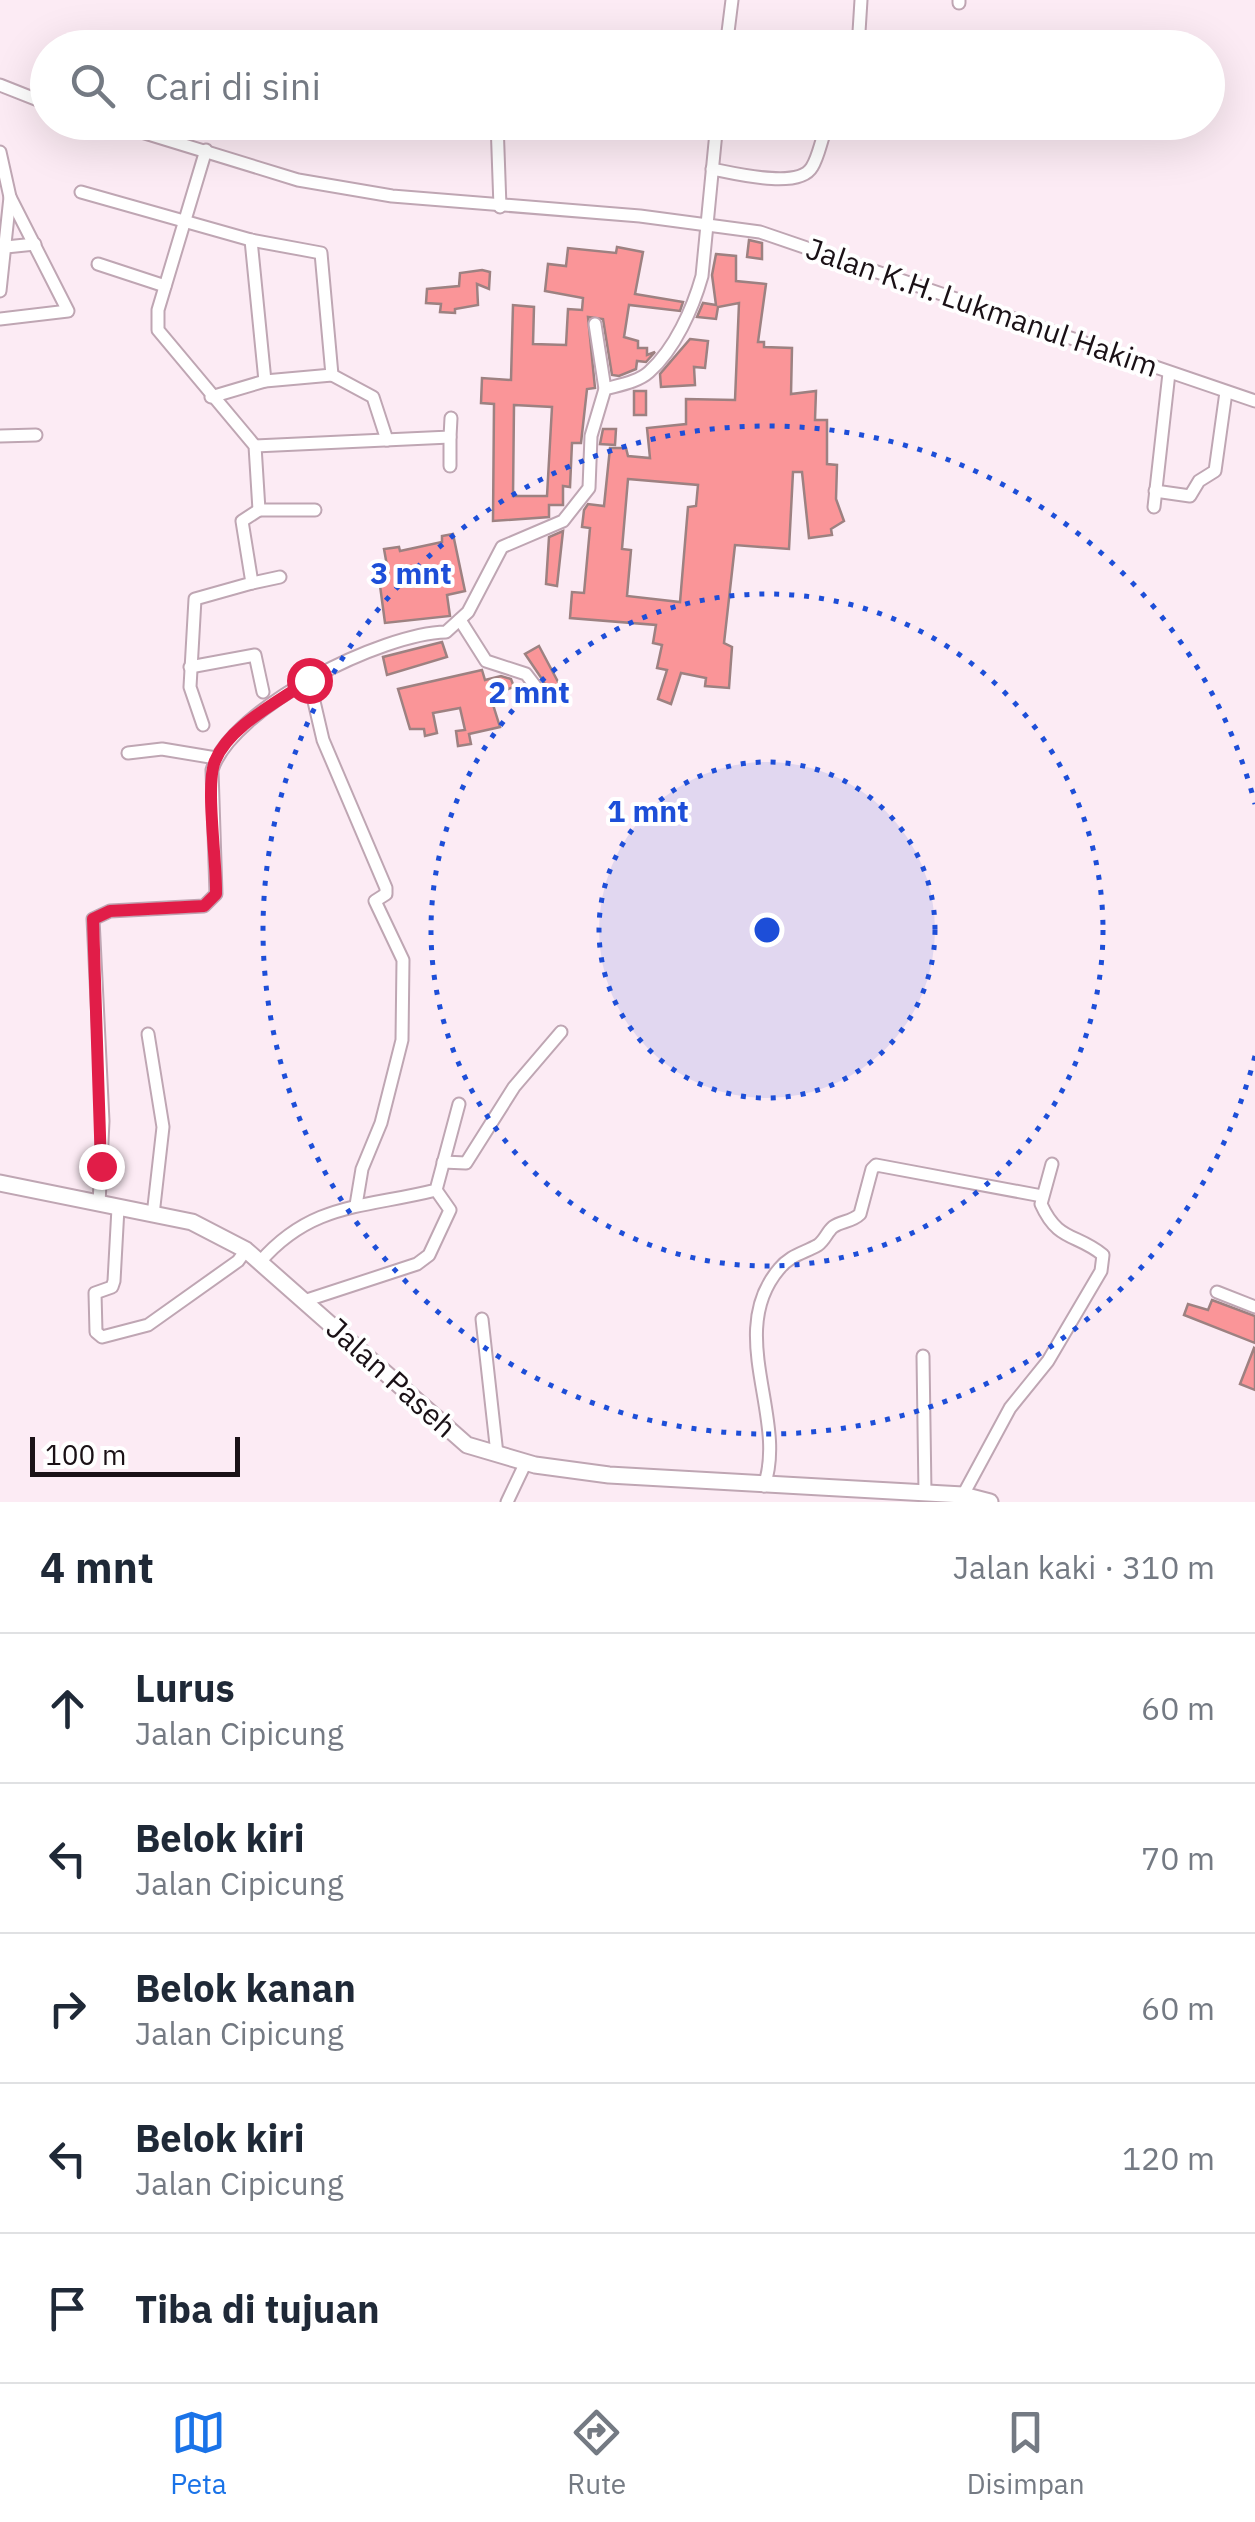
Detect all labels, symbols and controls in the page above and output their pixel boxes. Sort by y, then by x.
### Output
search box [30,30,1225,140]
icon: search [65,58,120,113]
text: Cari di sini [145,61,321,110]
street label: Jalan K.H. Lukmanul Hakim [802,228,1163,385]
text: 3 mnt [370,553,452,592]
route start [287,658,333,704]
text: 2 mnt [488,672,570,711]
text: 1 mnt [607,791,689,830]
centre of rings [749,912,785,948]
route end [79,1144,125,1190]
street label: Jalan Paseh [319,1308,465,1445]
scale bar [30,1432,240,1476]
text: 100 m [45,1436,126,1473]
text: 4 mnt [40,1540,154,1595]
text: Jalan kaki · 310 m [953,1546,1215,1588]
text: Lurus [135,1663,235,1712]
icon: ahead [40,1681,95,1736]
text: 60 m [1141,1687,1215,1729]
text: Jalan Cipicung [135,1712,344,1754]
text: Belok kiri [135,1813,305,1862]
icon: left [40,1831,95,1886]
text: 70 m [1141,1837,1215,1879]
text: Jalan Cipicung [135,1862,344,1904]
text: Belok kanan [135,1963,356,2012]
icon: right [40,1981,95,2036]
text: 60 m [1141,1987,1215,2029]
text: Jalan Cipicung [135,2012,344,2054]
text: Belok kiri [135,2113,305,2162]
icon: left [40,2131,95,2186]
text: 120 m [1122,2137,1215,2179]
text: Jalan Cipicung [135,2162,344,2204]
icon: arrive [40,2281,95,2336]
text: Tiba di tujuan [135,2284,380,2333]
tab: Peta [170,2405,227,2502]
tab: Rute [567,2405,626,2502]
tab: Disimpan [967,2405,1085,2502]

